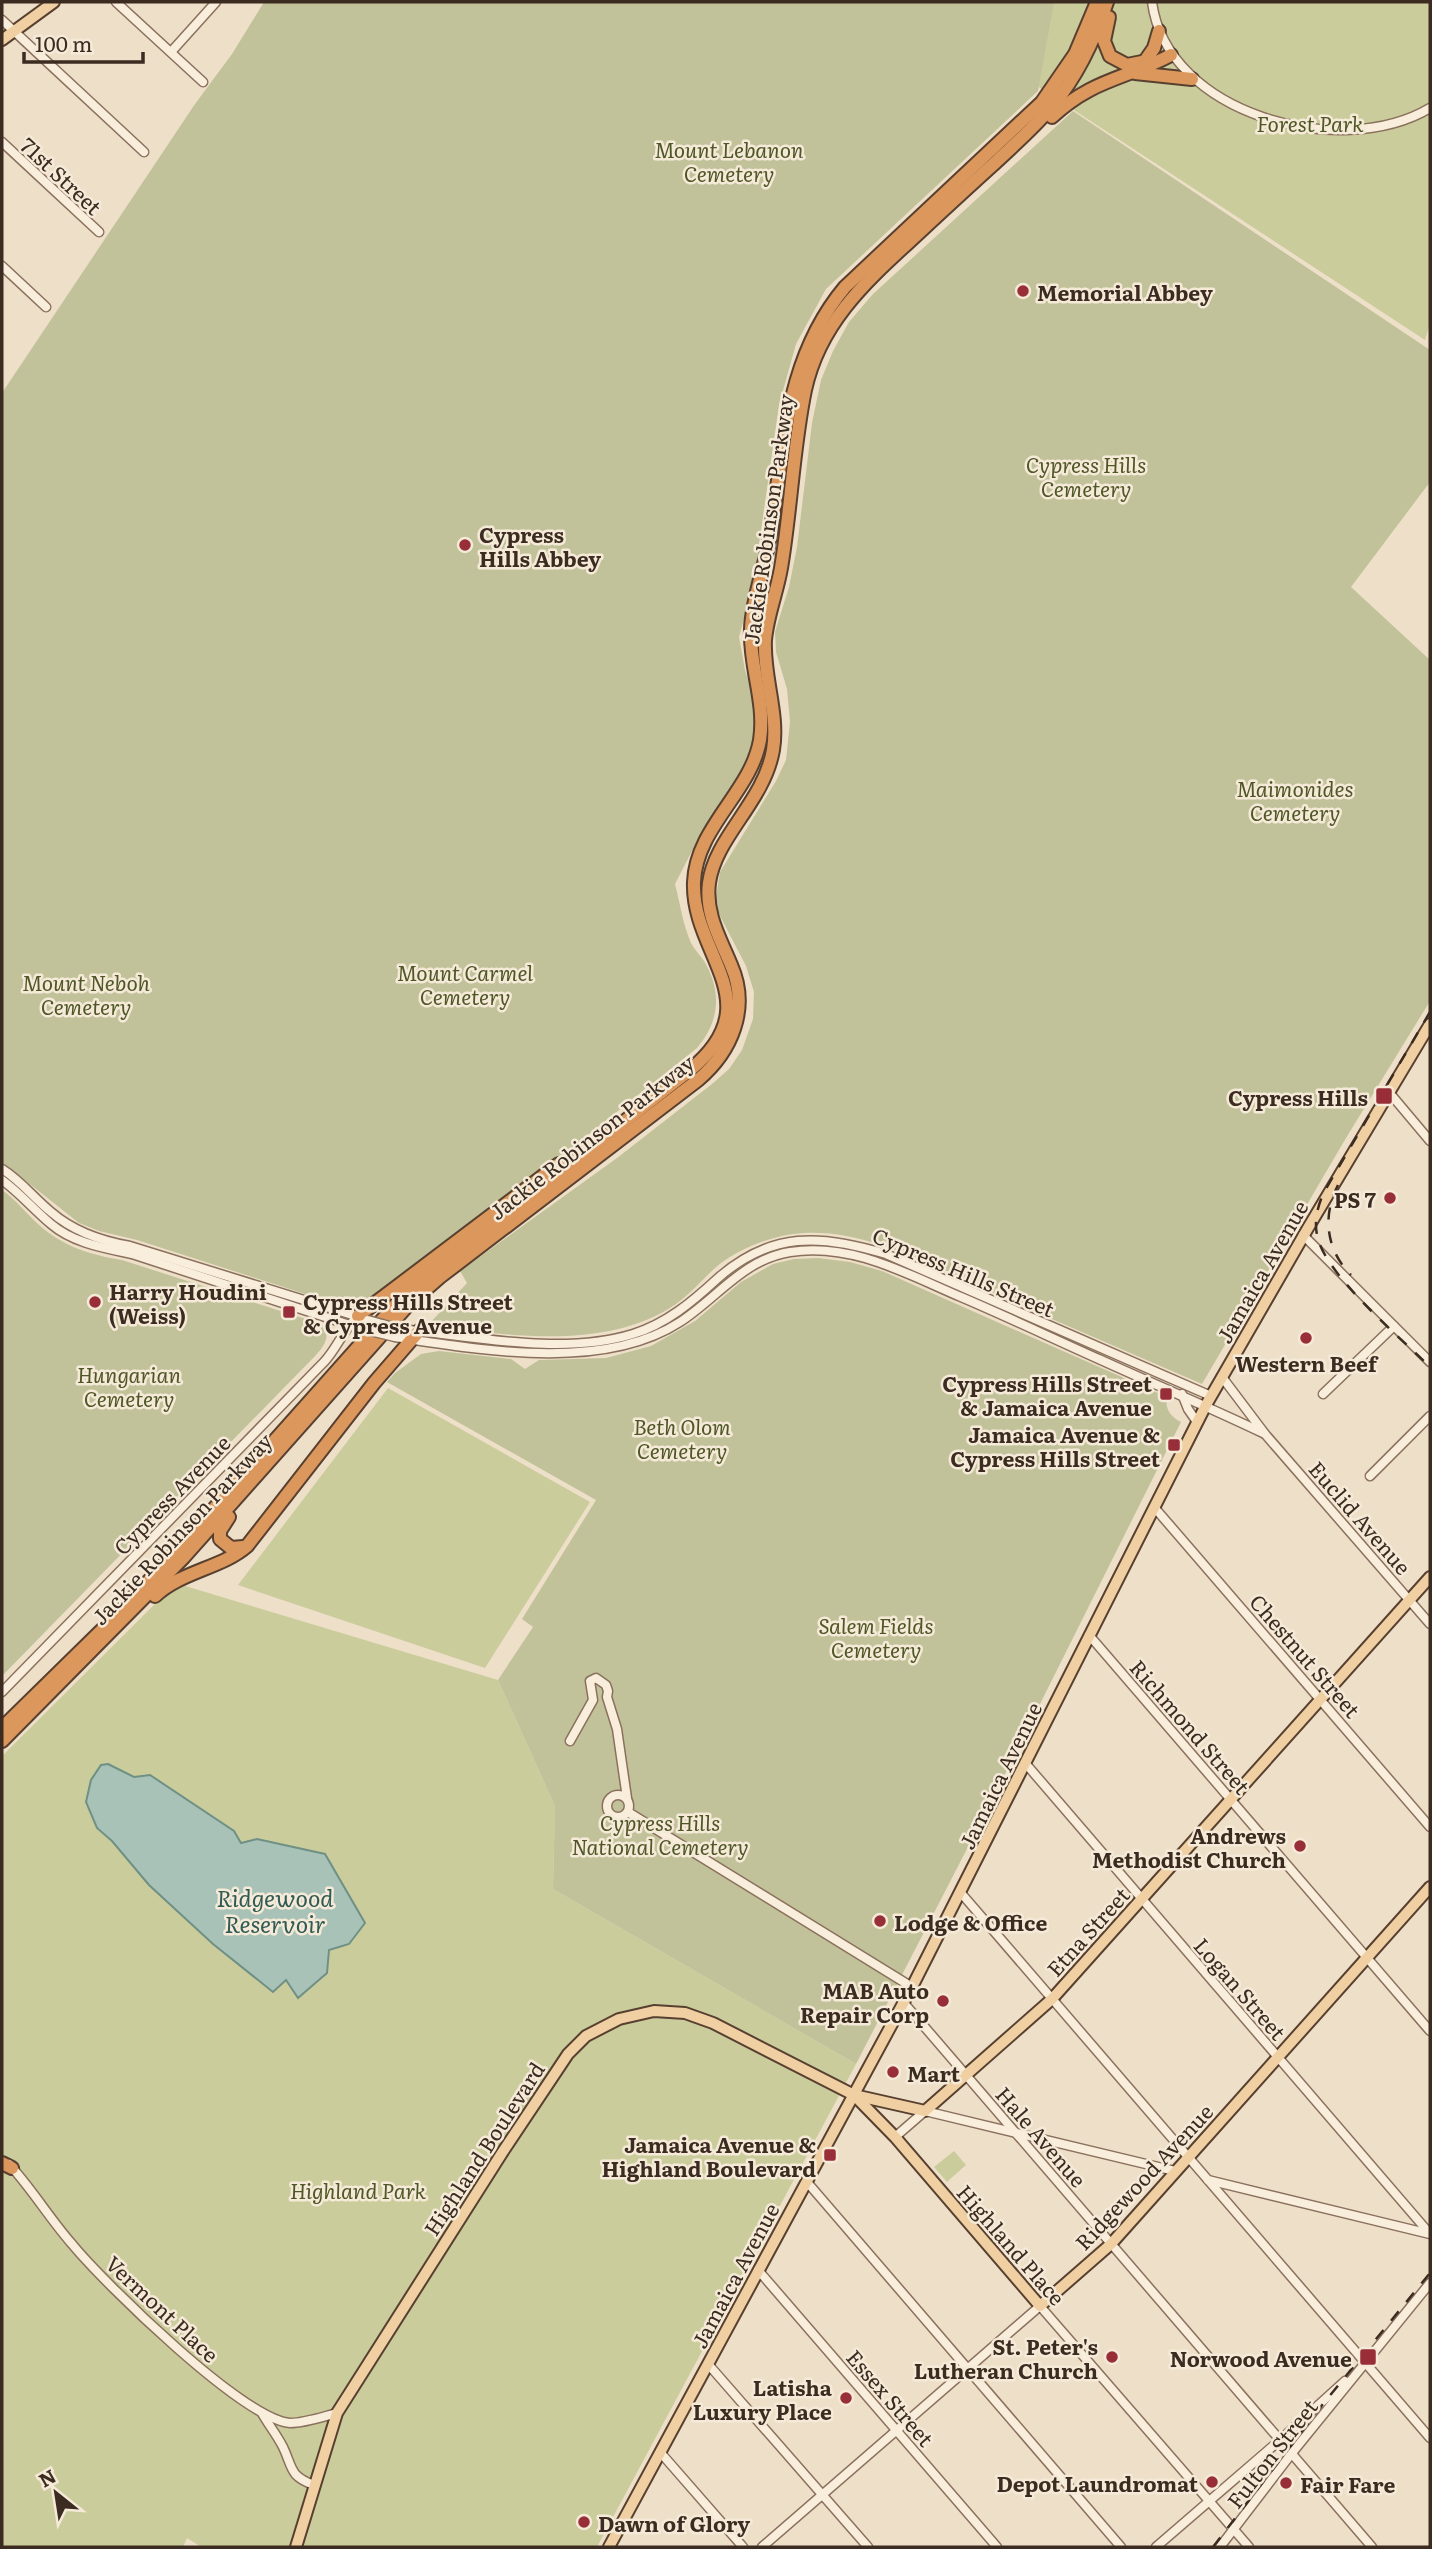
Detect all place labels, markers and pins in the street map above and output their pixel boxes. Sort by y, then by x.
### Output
place label: Memorial Abbey [1037,276,1213,307]
marker: Memorial Abbey [1015,283,1031,299]
place label: Cypress Hills Abbey [479,518,601,573]
marker: Cypress Hills Abbey [457,537,473,553]
place label: Cypress Hills [1228,1081,1368,1112]
marker: Cypress Hills [1374,1086,1394,1106]
place label: PS 7 [1334,1183,1377,1214]
marker: PS 7 [1382,1190,1398,1206]
place label: Harry Houdini (Weiss) [109,1275,267,1330]
place label: Cypress Hills Street & Cypress Avenue [303,1285,514,1340]
marker: Harry Houdini (Weiss) [87,1294,103,1310]
marker: Cypress Hills Street & Cypress Avenue [281,1304,297,1320]
marker: Western Beef [1298,1330,1314,1346]
place label: Western Beef [1235,1347,1379,1378]
place label: Cypress Hills Street & Jamaica Avenue [942,1367,1153,1422]
marker: Cypress Hills Street & Jamaica Avenue [1158,1386,1174,1402]
place label: Jamaica Avenue & Cypress Hills Street [950,1418,1161,1473]
marker: Jamaica Avenue & Cypress Hills Street [1166,1437,1182,1453]
place label: Andrews Methodist Church [1092,1819,1286,1874]
marker: Andrews Methodist Church [1292,1838,1308,1854]
place label: Lodge & Office [894,1906,1047,1937]
marker: Lodge & Office [872,1913,888,1929]
place label: MAB Auto Repair Corp [800,1974,929,2029]
marker: MAB Auto Repair Corp [935,1993,951,2009]
place label: Mart [907,2057,961,2088]
marker: Mart [885,2064,901,2080]
place label: Jamaica Avenue & Highland Boulevard [601,2128,816,2183]
marker: Jamaica Avenue & Highland Boulevard [822,2147,838,2163]
place label: St. Peter's Lutheran Church [914,2330,1098,2385]
place label: Norwood Avenue [1170,2342,1352,2373]
marker: Norwood Avenue [1358,2347,1378,2367]
marker: St. Peter's Lutheran Church [1104,2349,1120,2365]
place label: Latisha Luxury Place [693,2371,833,2426]
marker: Latisha Luxury Place [838,2390,854,2406]
place label: Depot Laundromat [996,2467,1199,2498]
place label: Fair Fare [1300,2468,1395,2499]
marker: Depot Laundromat [1204,2474,1220,2490]
marker: Fair Fare [1278,2475,1294,2491]
place label: Dawn of Glory [598,2507,750,2538]
marker: Dawn of Glory [576,2514,592,2530]

